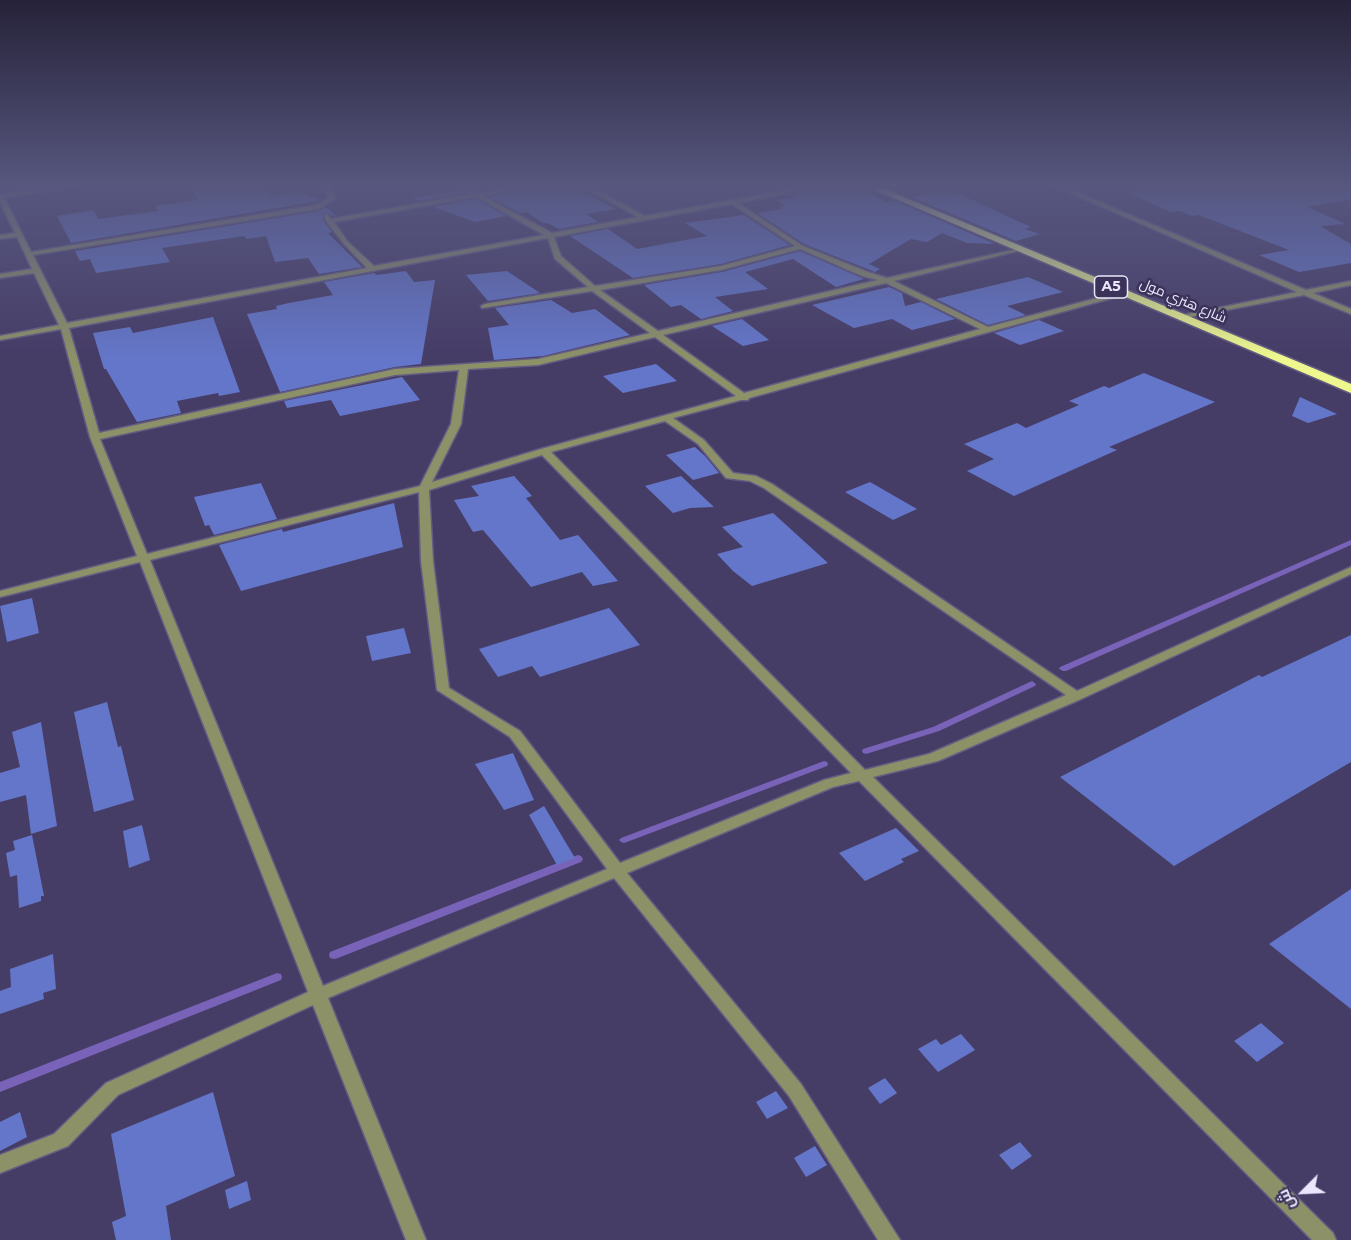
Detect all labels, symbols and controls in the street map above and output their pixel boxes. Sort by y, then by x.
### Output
street label: شارع هنري مول [1137,275,1229,327]
road number: A5 [1094,276,1128,298]
north arrow [1273,1162,1333,1222]
text: ش [1273,1186,1299,1213]

